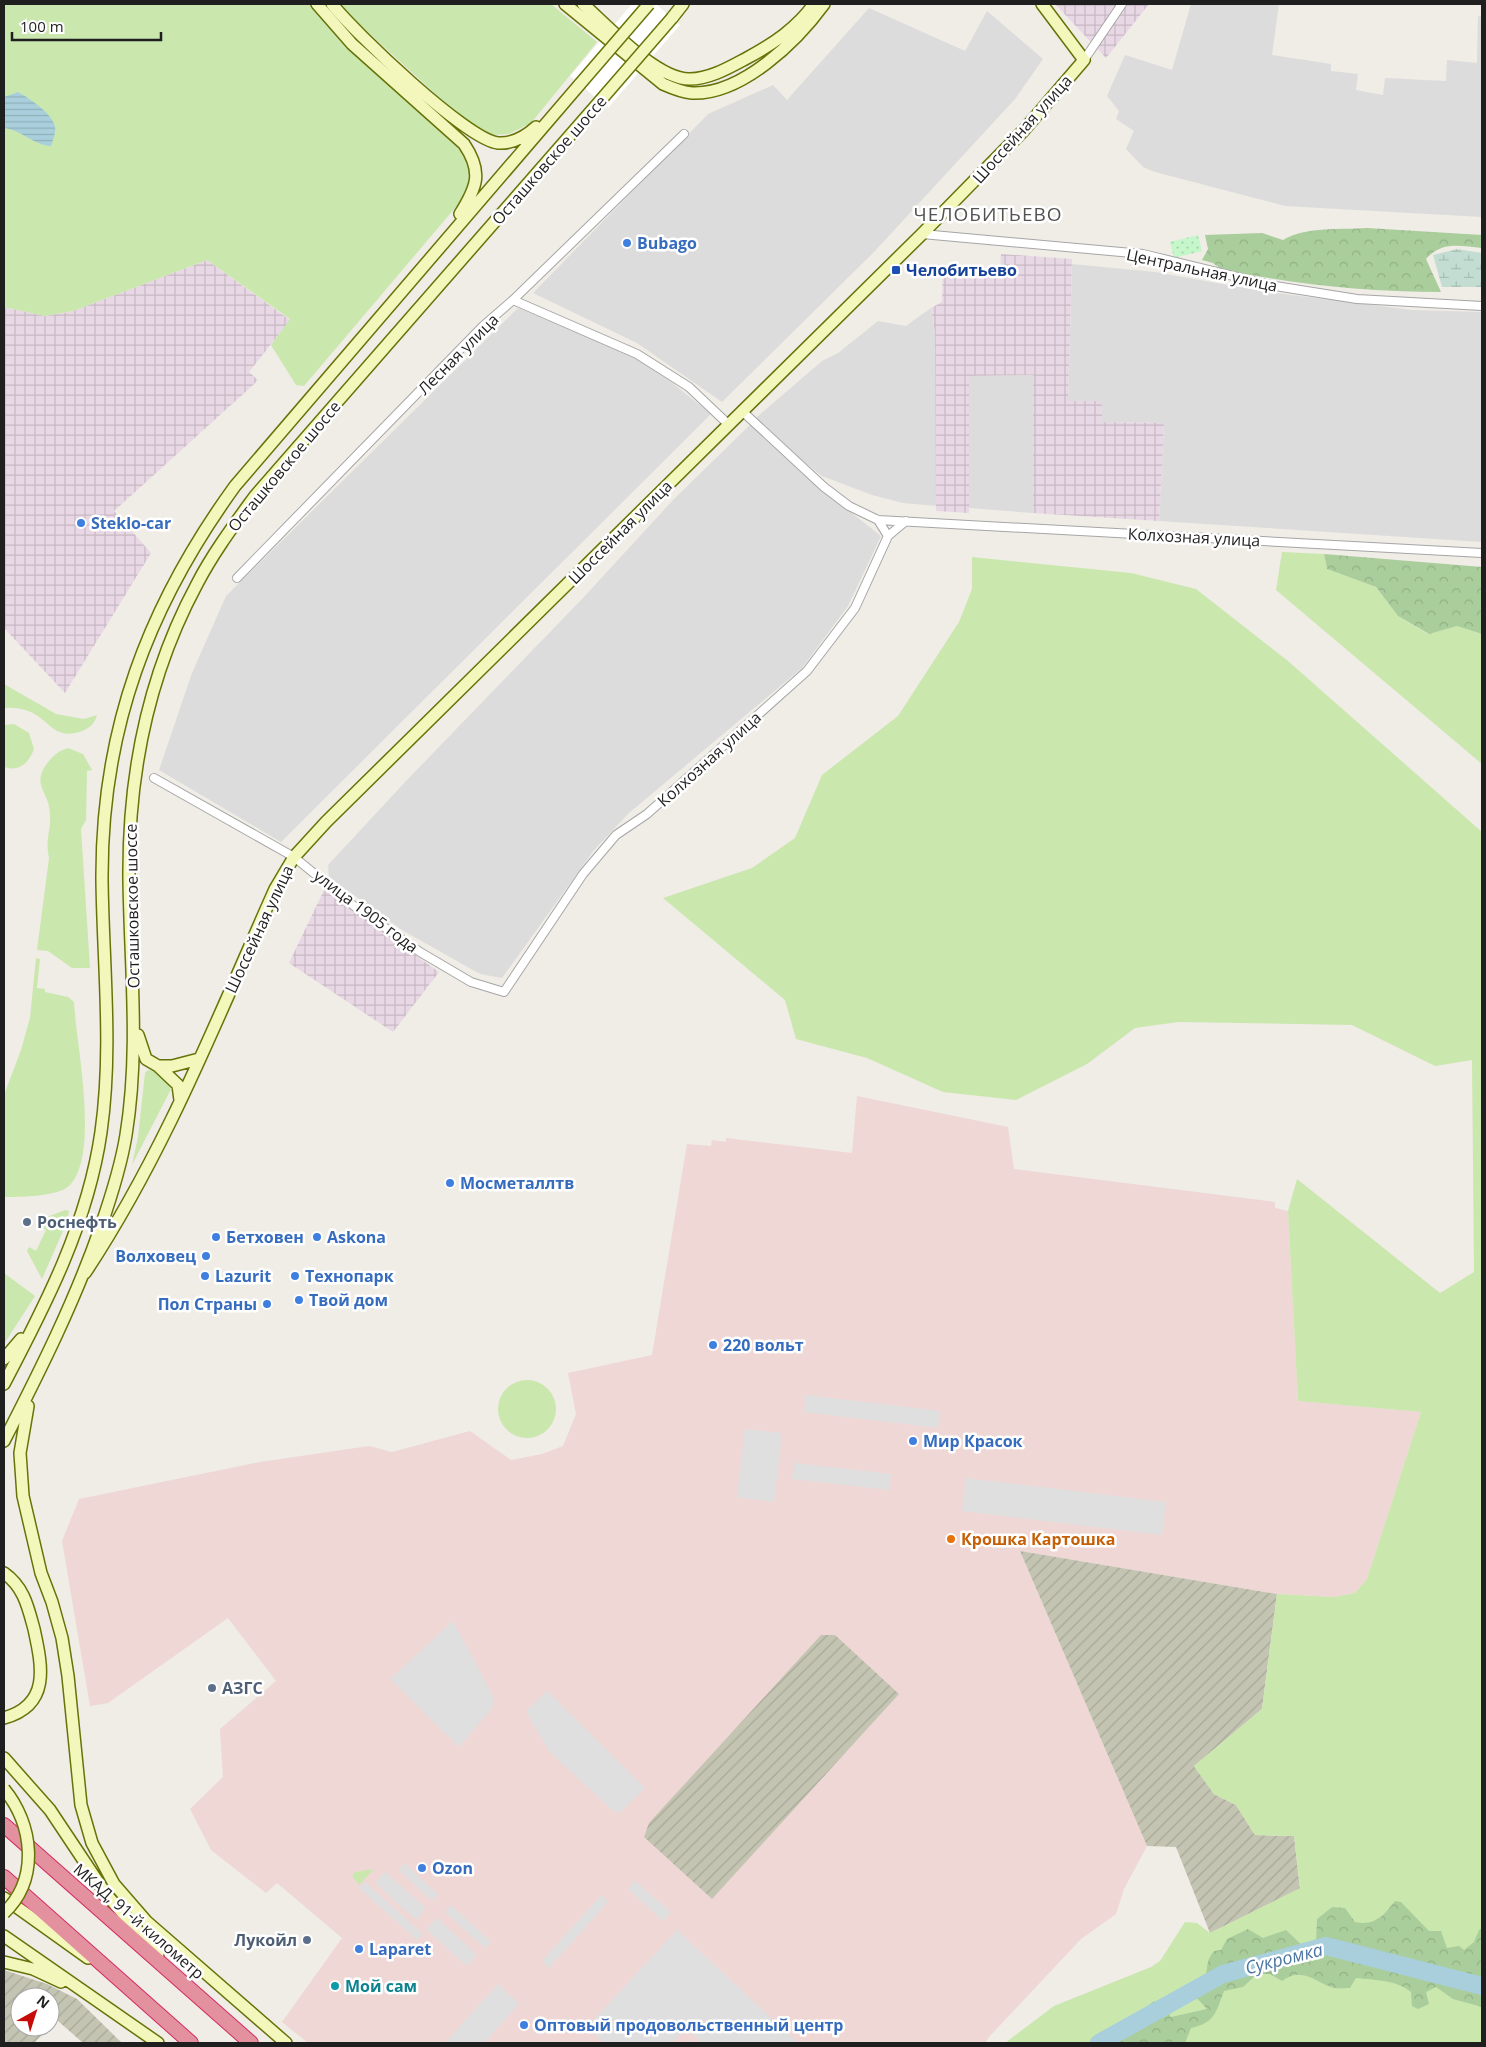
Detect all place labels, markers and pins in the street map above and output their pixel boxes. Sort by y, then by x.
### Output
place label: Bubago [637,232,697,254]
marker: Bubago [621,237,633,249]
place label: Челобитьево [906,259,1017,281]
marker: Челобитьево [890,264,902,276]
place label: Steklo-car [91,512,171,534]
marker: Steklo-car [75,517,87,529]
place label: Мосметаллтв [460,1172,574,1194]
marker: Мосметаллтв [444,1177,456,1189]
place label: Роснефть [37,1211,117,1233]
marker: Роснефть [21,1216,33,1228]
place label: Бетховен [226,1226,304,1248]
place label: Askona [327,1226,386,1248]
marker: Бетховен [210,1231,222,1243]
marker: Askona [311,1231,323,1243]
place label: Волховец [115,1245,196,1267]
marker: Волховец [200,1250,212,1262]
place label: Lazurit [215,1265,271,1287]
place label: Технопарк [305,1265,394,1287]
marker: Lazurit [199,1270,211,1282]
marker: Технопарк [289,1270,301,1282]
place label: Твой дом [309,1289,388,1311]
place label: Пол Страны [158,1293,257,1315]
marker: Твой дом [293,1294,305,1306]
marker: Пол Страны [261,1298,273,1310]
place label: 220 вольт [723,1334,804,1356]
marker: 220 вольт [707,1339,719,1351]
place label: Мир Красок [923,1430,1023,1452]
marker: Мир Красок [907,1435,919,1447]
place label: Крошка Картошка [961,1528,1115,1550]
marker: Крошка Картошка [945,1533,957,1545]
place label: АЗГС [222,1677,263,1699]
marker: АЗГС [206,1682,218,1694]
place label: Ozon [432,1857,473,1879]
marker: Ozon [416,1862,428,1874]
place label: Лукойл [234,1929,297,1951]
marker: Лукойл [301,1934,313,1946]
place label: Laparet [369,1938,431,1960]
marker: Laparet [353,1943,365,1955]
place label: Мой сам [345,1975,417,1997]
marker: Мой сам [329,1980,341,1992]
place label: Оптовый продовольственный центр [534,2014,843,2036]
marker: Оптовый продовольственный центр [518,2019,530,2031]

